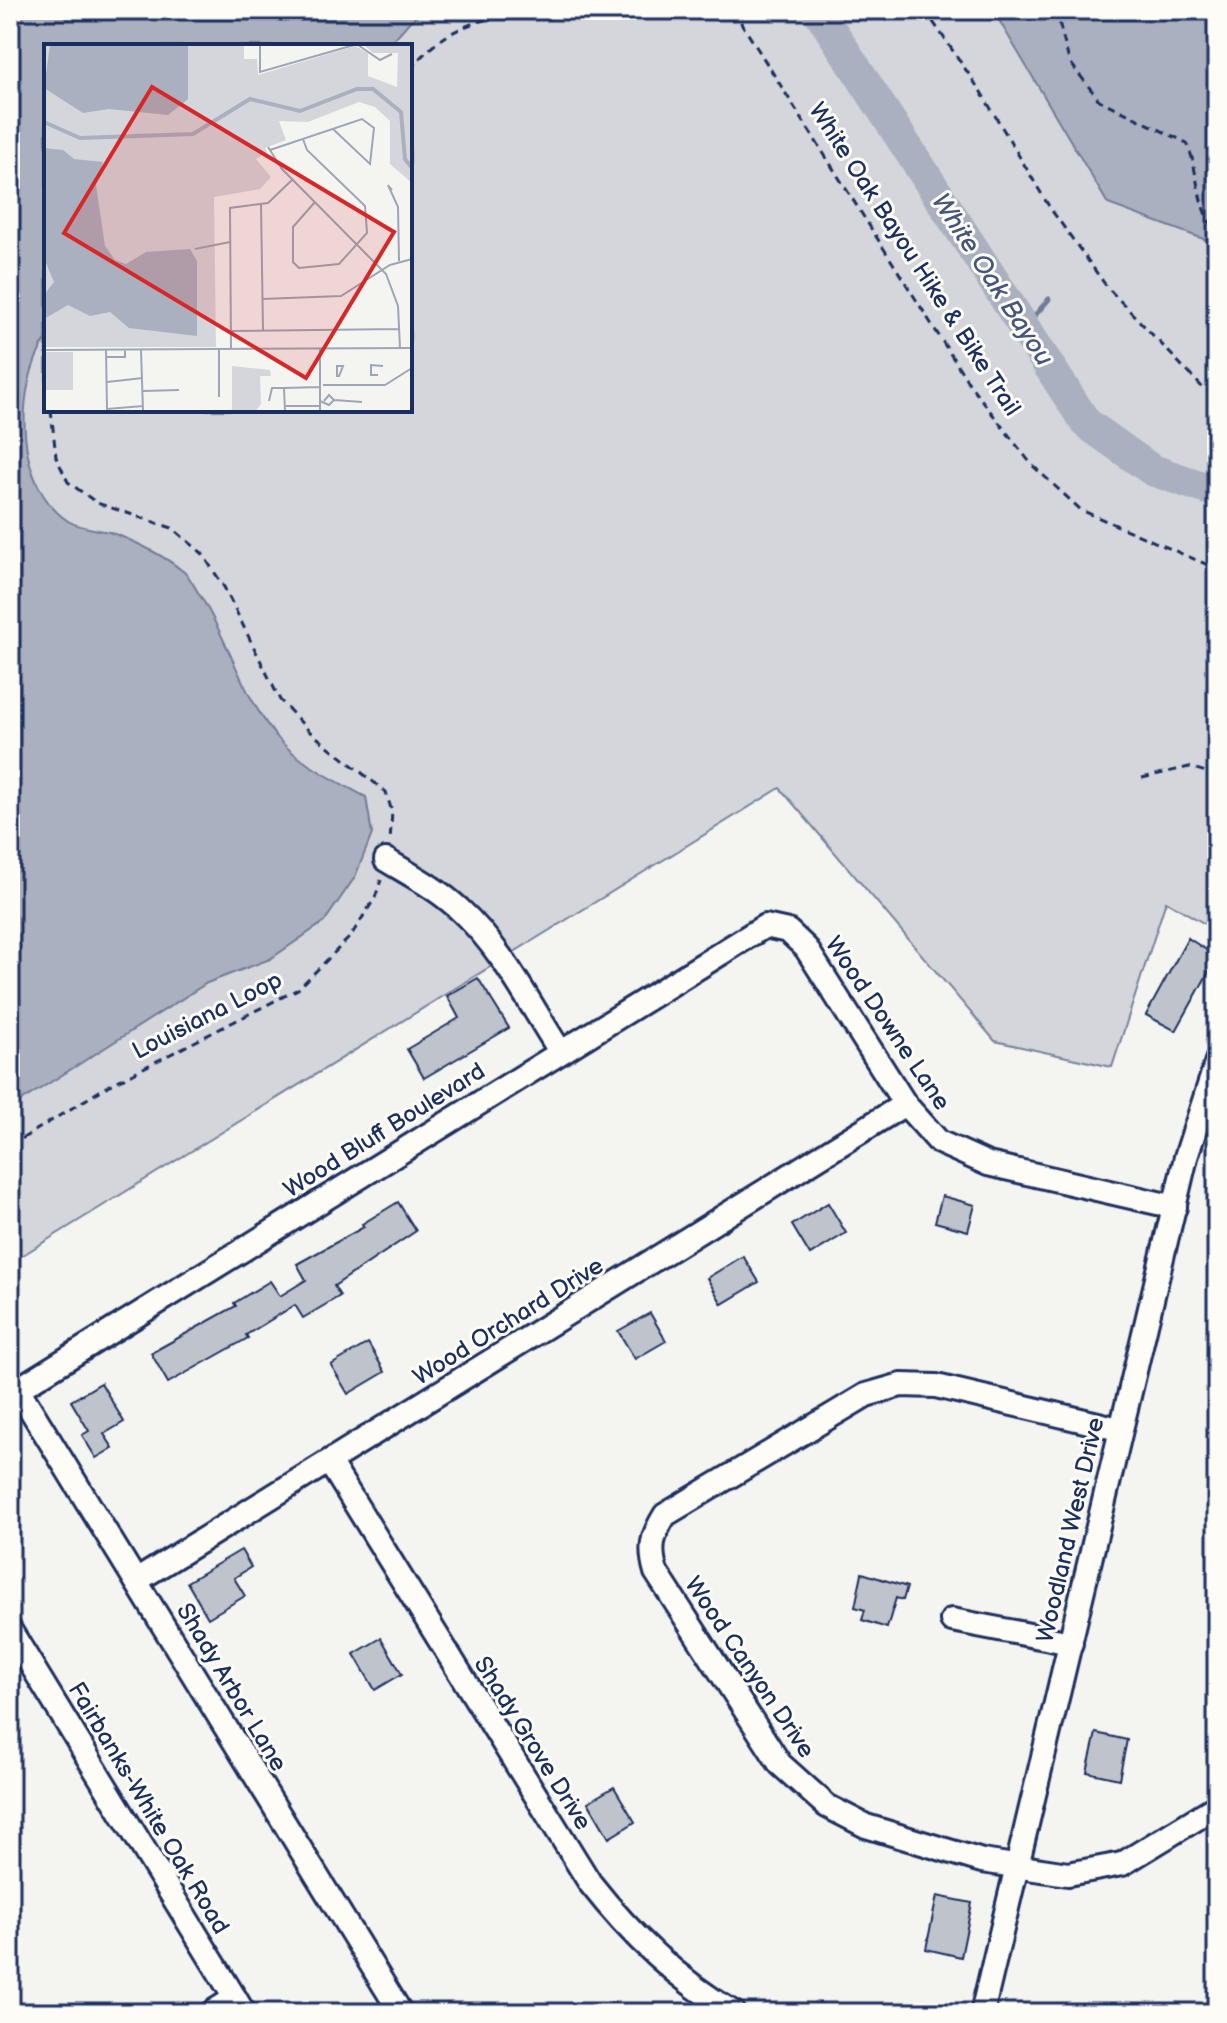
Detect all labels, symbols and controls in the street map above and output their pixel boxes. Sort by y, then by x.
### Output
inset map [44,44,412,412]
street label: White Oak Bayou Hike & Bike Trail [803,97,1027,421]
water label: White Oak Bayou [926,187,1060,371]
street label: Wood Downe Lane [819,931,956,1116]
street label: Louisiana Loop [127,965,287,1066]
street label: Wood Bluff Boulevard [278,1057,490,1204]
street label: Wood Orchard Drive [408,1251,609,1392]
street label: Woodland West Drive [1030,1415,1110,1645]
street label: Wood Canyon Drive [678,1571,821,1763]
street label: Shady Arbor Lane [170,1598,293,1777]
street label: Shady Grove Drive [468,1651,598,1835]
street label: Fairbanks-White Oak Road [62,1677,235,1940]

